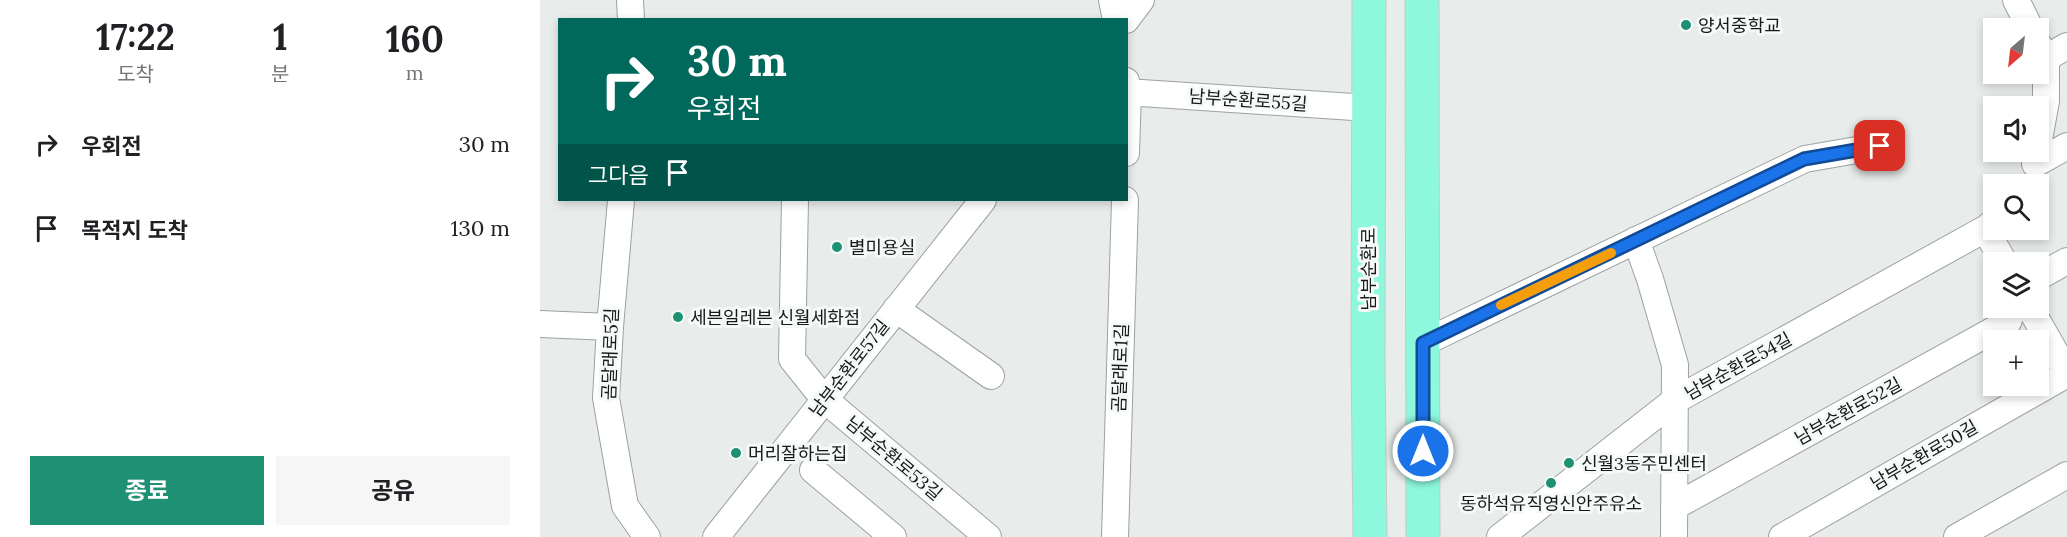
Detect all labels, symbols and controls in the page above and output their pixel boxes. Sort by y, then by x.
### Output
text: 17:22 [96,14,175,60]
text: 1 [273,14,288,60]
place label: 양서중학교 [1698,14,1781,37]
text: 160 [386,16,444,62]
marker: 양서중학교 [1679,18,1693,32]
north arrow [1983,18,2049,84]
map controls [1983,18,2049,396]
text: 30 m [687,34,787,88]
icon: right [588,42,666,120]
text: m [406,60,424,85]
text: 도착 [117,61,154,86]
text: 분 [271,61,290,86]
street label: 남부순환로55길 [1188,84,1308,116]
text: 우회전 [687,91,762,125]
button: sound [1983,96,2049,162]
pin [1854,120,1905,171]
icon: right [30,128,63,161]
icon: arrive [1863,129,1896,162]
text: 30 m [459,130,510,158]
text: 우회전 [81,132,142,160]
icon: arrive [661,156,694,189]
text: 그다음 [588,161,649,189]
button: search [1983,174,2049,240]
icon: arrive [30,212,63,245]
text: 130 m [451,214,510,242]
text: 목적지 도착 [81,216,188,244]
street label: 남부순환로 [1357,228,1380,310]
place label: 별미용실 [849,236,915,259]
marker: 별미용실 [830,240,844,254]
button: layers [1983,252,2049,318]
place label: 세븐일레븐 신월세화점 [690,306,860,329]
street label: 곰달래로5길 [597,307,623,401]
marker: 세븐일레븐 신월세화점 [671,310,685,324]
street label: 남부순환로57길 [804,315,894,421]
street label: 곰달래로1길 [1107,323,1133,413]
street label: 남부순환로54길 [1680,327,1796,405]
button: + [1983,330,2049,396]
street label: 남부순환로52길 [1790,372,1906,450]
street label: 남부순환로53길 [841,411,947,505]
street label: 남부순환로50길 [1866,415,1982,495]
position arrow [1391,419,1455,483]
place label: 머리잘하는집 [748,442,847,465]
marker: 머리잘하는집 [729,446,743,460]
place label: 신월3동주민센터 [1581,452,1707,475]
button: 종료 [30,456,264,525]
button: 공유 [276,456,510,525]
marker: 신월3동주민센터 [1562,456,1576,470]
marker: 동하석유직영신안주유소 [1544,476,1558,490]
place label: 동하석유직영신안주유소 [1460,492,1642,515]

